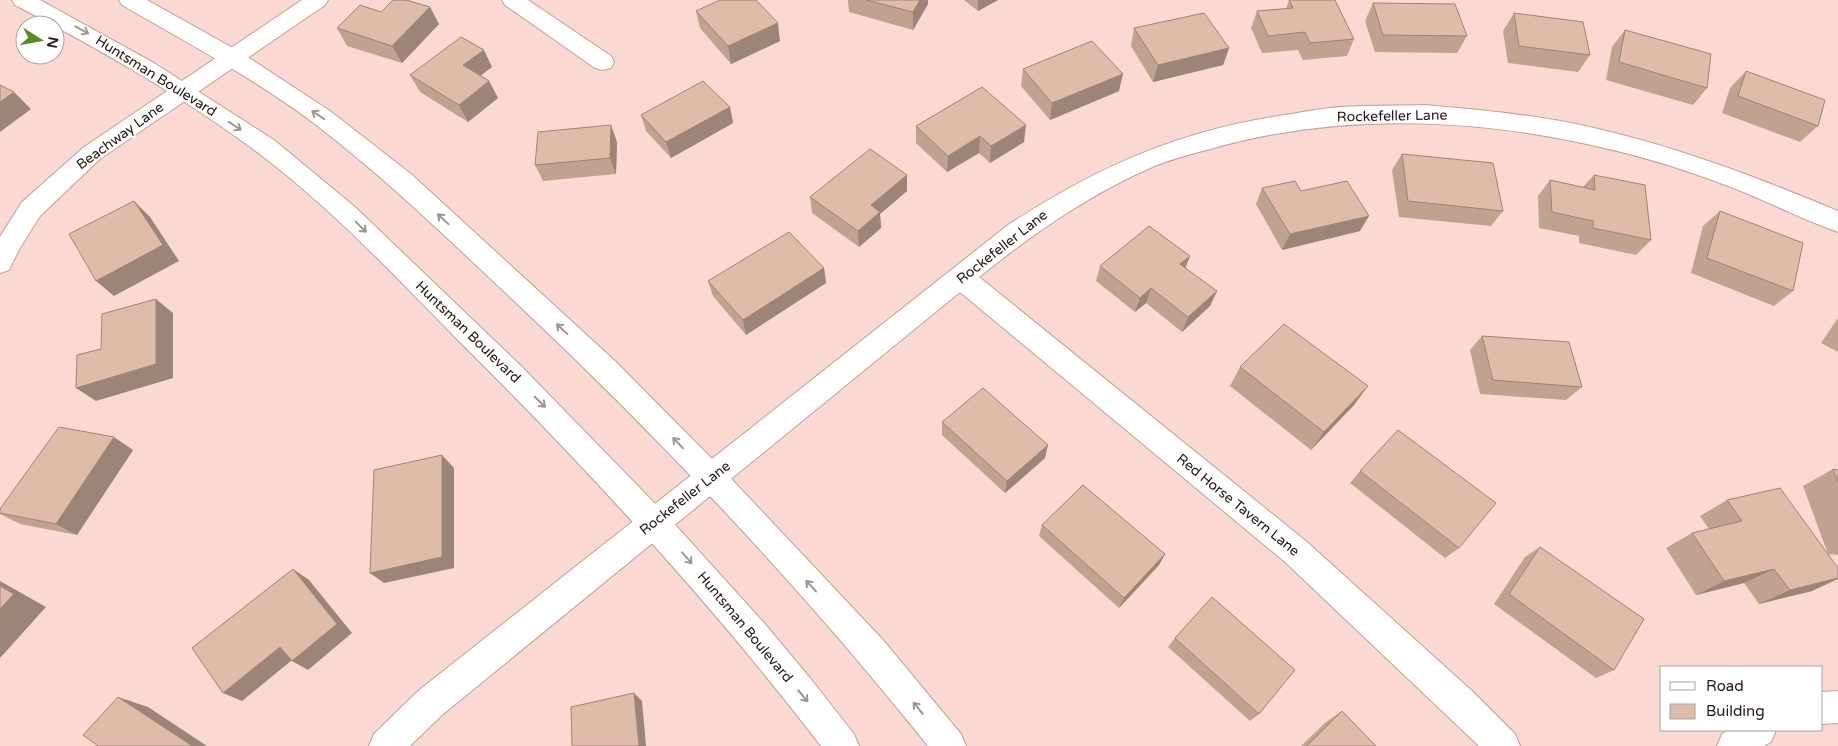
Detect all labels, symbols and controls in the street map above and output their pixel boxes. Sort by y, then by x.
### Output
north arrow [15,15,65,65]
one-way arrow [74,26,89,35]
street label: Huntsman Boulevard [92,32,220,120]
text: N [43,35,62,50]
street label: Beachway Lane [73,99,167,173]
street label: Rockefeller Lane [1337,107,1447,125]
one-way arrow [311,110,325,120]
one-way arrow [227,121,241,131]
street label: Rockefeller Lane [953,206,1051,288]
one-way arrow [437,213,449,225]
one-way arrow [355,221,367,233]
street label: Huntsman Boulevard [412,277,524,387]
one-way arrow [556,323,569,335]
one-way arrow [534,396,546,408]
one-way arrow [672,437,684,450]
street label: Red Horse Tavern Lane [1173,450,1303,560]
street label: Rockefeller Lane [636,457,734,539]
one-way arrow [681,552,693,565]
street label: Huntsman Boulevard [694,568,796,686]
one-way arrow [805,580,817,592]
legend [1660,666,1823,731]
text: Road [1706,677,1744,695]
one-way arrow [798,689,809,702]
one-way arrow [913,702,924,715]
text: Building [1706,702,1765,720]

